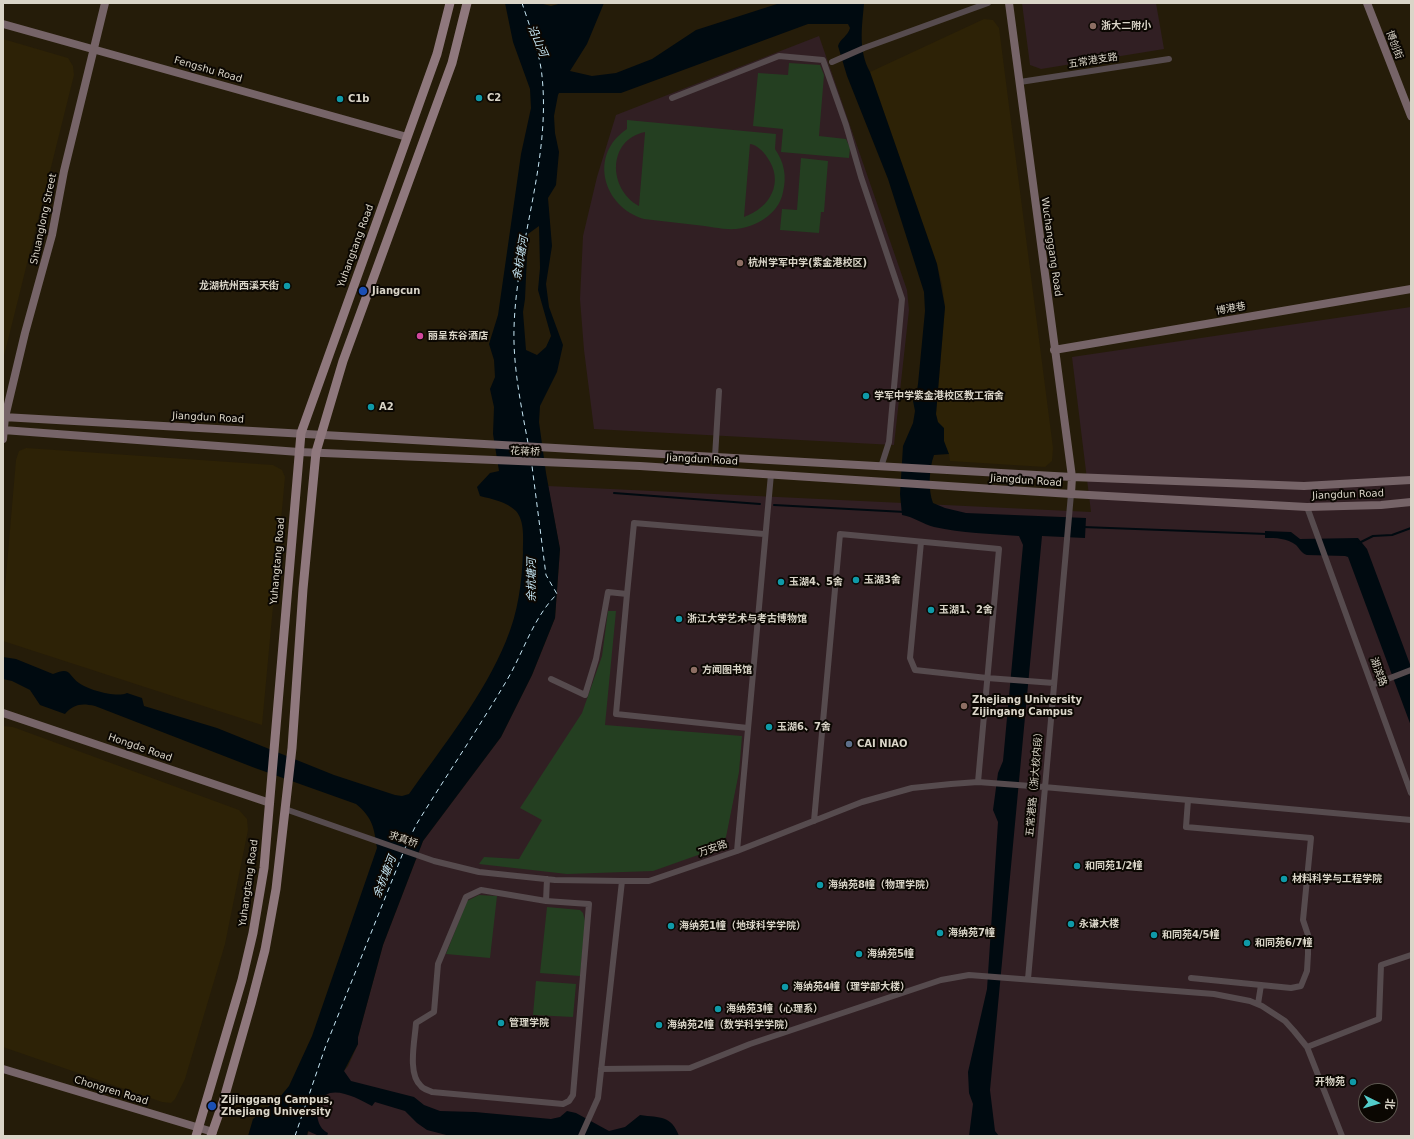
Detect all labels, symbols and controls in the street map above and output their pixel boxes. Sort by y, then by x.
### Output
place label: 浙大二附小 [1101,20,1151,32]
marker: 浙大二附小 [1088,21,1098,31]
water label: 沿山河 [524,23,550,59]
street label: 博创街 [1383,29,1405,61]
street label: 五常港支路 [1067,51,1119,71]
street label: Fengshu Road [173,55,243,85]
place label: C2 [487,92,501,104]
place label: C1b [348,93,369,105]
marker: C2 [474,93,484,103]
marker: C1b [335,94,345,104]
street label: Shuanglong Street [28,172,60,266]
street label: Wuchanggang Road [1038,197,1064,297]
street label: Yuhangtang Road [335,203,377,289]
water label: 余杭塘河 [511,235,531,281]
place label: 杭州学军中学(紫金港校区) [748,257,867,269]
marker: 杭州学军中学(紫金港校区) [735,258,745,268]
place label: 龙湖杭州西溪天街 [199,280,279,292]
marker: 龙湖杭州西溪天街 [282,281,292,291]
marker: Jiangcun [357,285,369,297]
place label: Jiangcun [372,285,420,297]
street label: 博港巷 [1215,300,1247,318]
place label: 丽呈东谷酒店 [428,330,488,342]
marker: 丽呈东谷酒店 [415,331,425,341]
place label: 学军中学紫金港校区教工宿舍 [874,390,1004,402]
marker: 学军中学紫金港校区教工宿舍 [861,391,871,401]
place label: A2 [379,401,394,413]
marker: A2 [366,402,376,412]
street label: Jiangdun Road [172,410,244,426]
street label: 花蒋桥 [510,445,540,459]
street label: Jiangdun Road [666,452,738,468]
street label: Jiangdun Road [990,473,1062,489]
street label: Jiangdun Road [1312,488,1384,502]
street label: Yuhangtang Road [268,517,288,605]
water label: 余杭塘河 [525,558,539,602]
place label: 玉湖3舍 [864,574,901,586]
marker: 玉湖3舍 [851,575,861,585]
place label: 玉湖4、5舍 [789,576,843,588]
marker: 玉湖4、5舍 [776,577,786,587]
place label: 玉湖1、2舍 [939,604,993,616]
marker: 玉湖1、2舍 [926,605,936,615]
place label: 浙江大学艺术与考古博物馆 [687,613,807,625]
marker: 浙江大学艺术与考古博物馆 [674,614,684,624]
street label: 湖滨路 [1367,656,1389,688]
place label: 方闻图书馆 [702,664,752,676]
marker: 方闻图书馆 [689,665,699,675]
place label: Zhejiang University Zijingang Campus [972,694,1082,718]
marker: Zhejiang University Zijingang Campus [959,701,969,711]
place label: 玉湖6、7舍 [777,721,831,733]
marker: 玉湖6、7舍 [764,722,774,732]
street label: 五常港路（浙大校内段） [1024,727,1046,837]
street label: Hongde Road [106,731,174,765]
place label: CAI NIAO [857,738,908,750]
marker: CAI NIAO [844,739,854,749]
street label: 求真桥 [387,829,419,851]
street label: 万安路 [697,838,729,860]
street label: Yuhangtang Road [237,839,261,927]
water label: 余杭塘河 [371,854,399,900]
place label: 和同苑1/2幢 [1085,860,1143,872]
marker: 和同苑1/2幢 [1072,861,1082,871]
place label: 材料科学与工程学院 [1292,873,1382,885]
marker: 材料科学与工程学院 [1279,874,1289,884]
place label: 海纳苑8幢（物理学院） [828,879,935,891]
marker: 海纳苑8幢（物理学院） [815,880,825,890]
place label: 永谦大楼 [1079,918,1119,930]
marker: 永谦大楼 [1066,919,1076,929]
place label: 海纳苑1幢（地球科学学院） [679,920,806,932]
marker: 海纳苑1幢（地球科学学院） [666,921,676,931]
place label: 海纳苑7幢 [948,927,995,939]
marker: 海纳苑7幢 [935,928,945,938]
place label: 和同苑4/5幢 [1162,929,1220,941]
marker: 和同苑4/5幢 [1149,930,1159,940]
place label: 和同苑6/7幢 [1255,937,1313,949]
marker: 和同苑6/7幢 [1242,938,1252,948]
place label: 海纳苑5幢 [867,948,914,960]
marker: 海纳苑5幢 [854,949,864,959]
place label: 海纳苑4幢（理学部大楼） [793,981,910,993]
marker: 海纳苑4幢（理学部大楼） [780,982,790,992]
place label: 海纳苑3幢（心理系） [726,1003,823,1015]
marker: 海纳苑3幢（心理系） [713,1004,723,1014]
place label: 管理学院 [509,1017,549,1029]
marker: 管理学院 [496,1018,506,1028]
place label: 海纳苑2幢（数学科学学院） [667,1019,794,1031]
marker: 海纳苑2幢（数学科学学院） [654,1020,664,1030]
street label: Chongren Road [73,1074,149,1108]
place label: 开物苑 [1315,1076,1345,1088]
marker: 开物苑 [1348,1077,1358,1087]
north arrow [1358,1083,1398,1123]
place label: Zijinggang Campus, Zhejiang University [221,1094,333,1118]
text: 北 [1383,1098,1396,1110]
marker: Zijinggang Campus, Zhejiang University [206,1100,218,1112]

